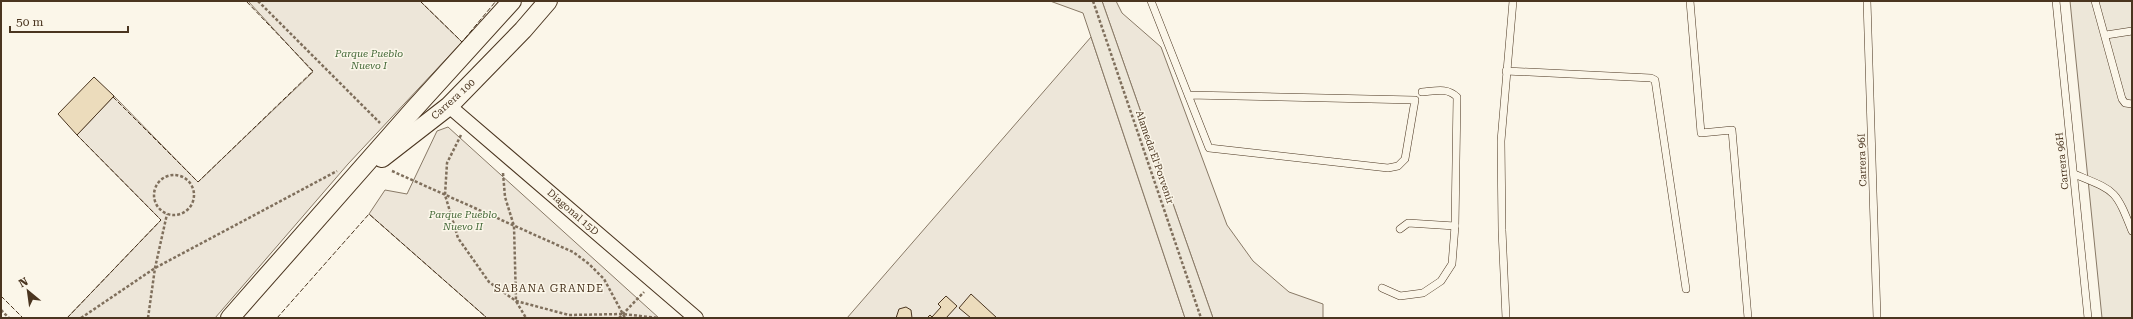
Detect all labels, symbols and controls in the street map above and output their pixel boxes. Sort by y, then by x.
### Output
scale bar [10,8,128,34]
text: 50 m [16,15,43,29]
park label: Parque Pueblo Nuevo I [334,48,403,71]
street label: Carrera 100 [429,76,477,121]
street label: Alameda El Porvenir [1134,109,1176,205]
street label: Carrera 96H [2054,132,2070,190]
street label: Carrera 96I [1856,133,1868,187]
street label: Diagonal 15D [545,187,601,237]
park label: Parque Pueblo Nuevo II [428,209,497,232]
north arrow [8,271,48,311]
text: N [17,275,31,290]
district label: SABANA GRANDE [494,282,604,295]

